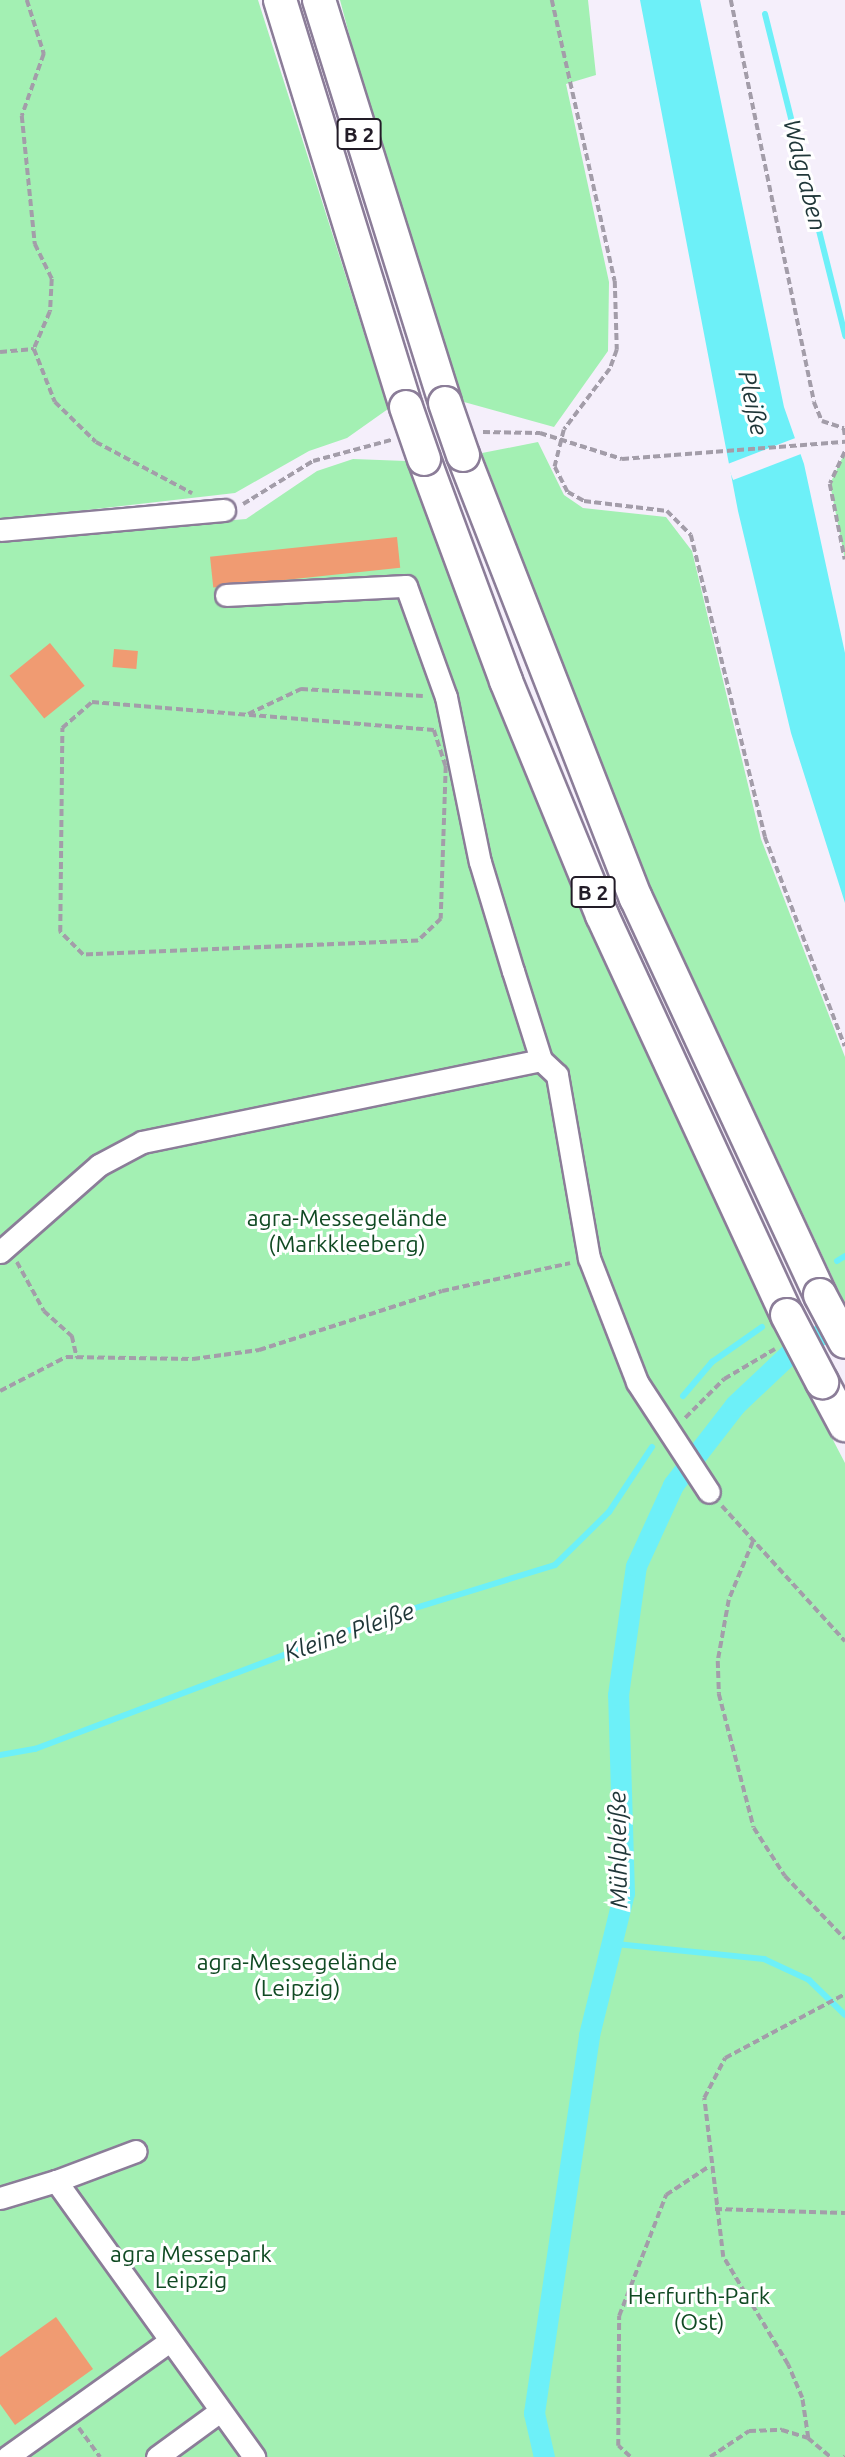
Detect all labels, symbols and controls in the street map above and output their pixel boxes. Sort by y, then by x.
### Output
road number: B 2 [336,116,382,152]
water label: Walgraben [777,116,833,234]
water label: Pleiße [732,368,774,438]
road number: B 2 [570,874,616,910]
park label: agra-Messegelände (Markkleeberg) [247,1204,447,1258]
water label: Kleine Pleiße [280,1596,418,1668]
water label: Mühlpleiße [603,1791,633,1909]
park label: agra-Messegelände (Leipzig) [197,1948,397,2002]
park label: agra Messepark Leipzig [110,2240,272,2294]
park label: Herfurth-Park (Ost) [628,2282,770,2336]

